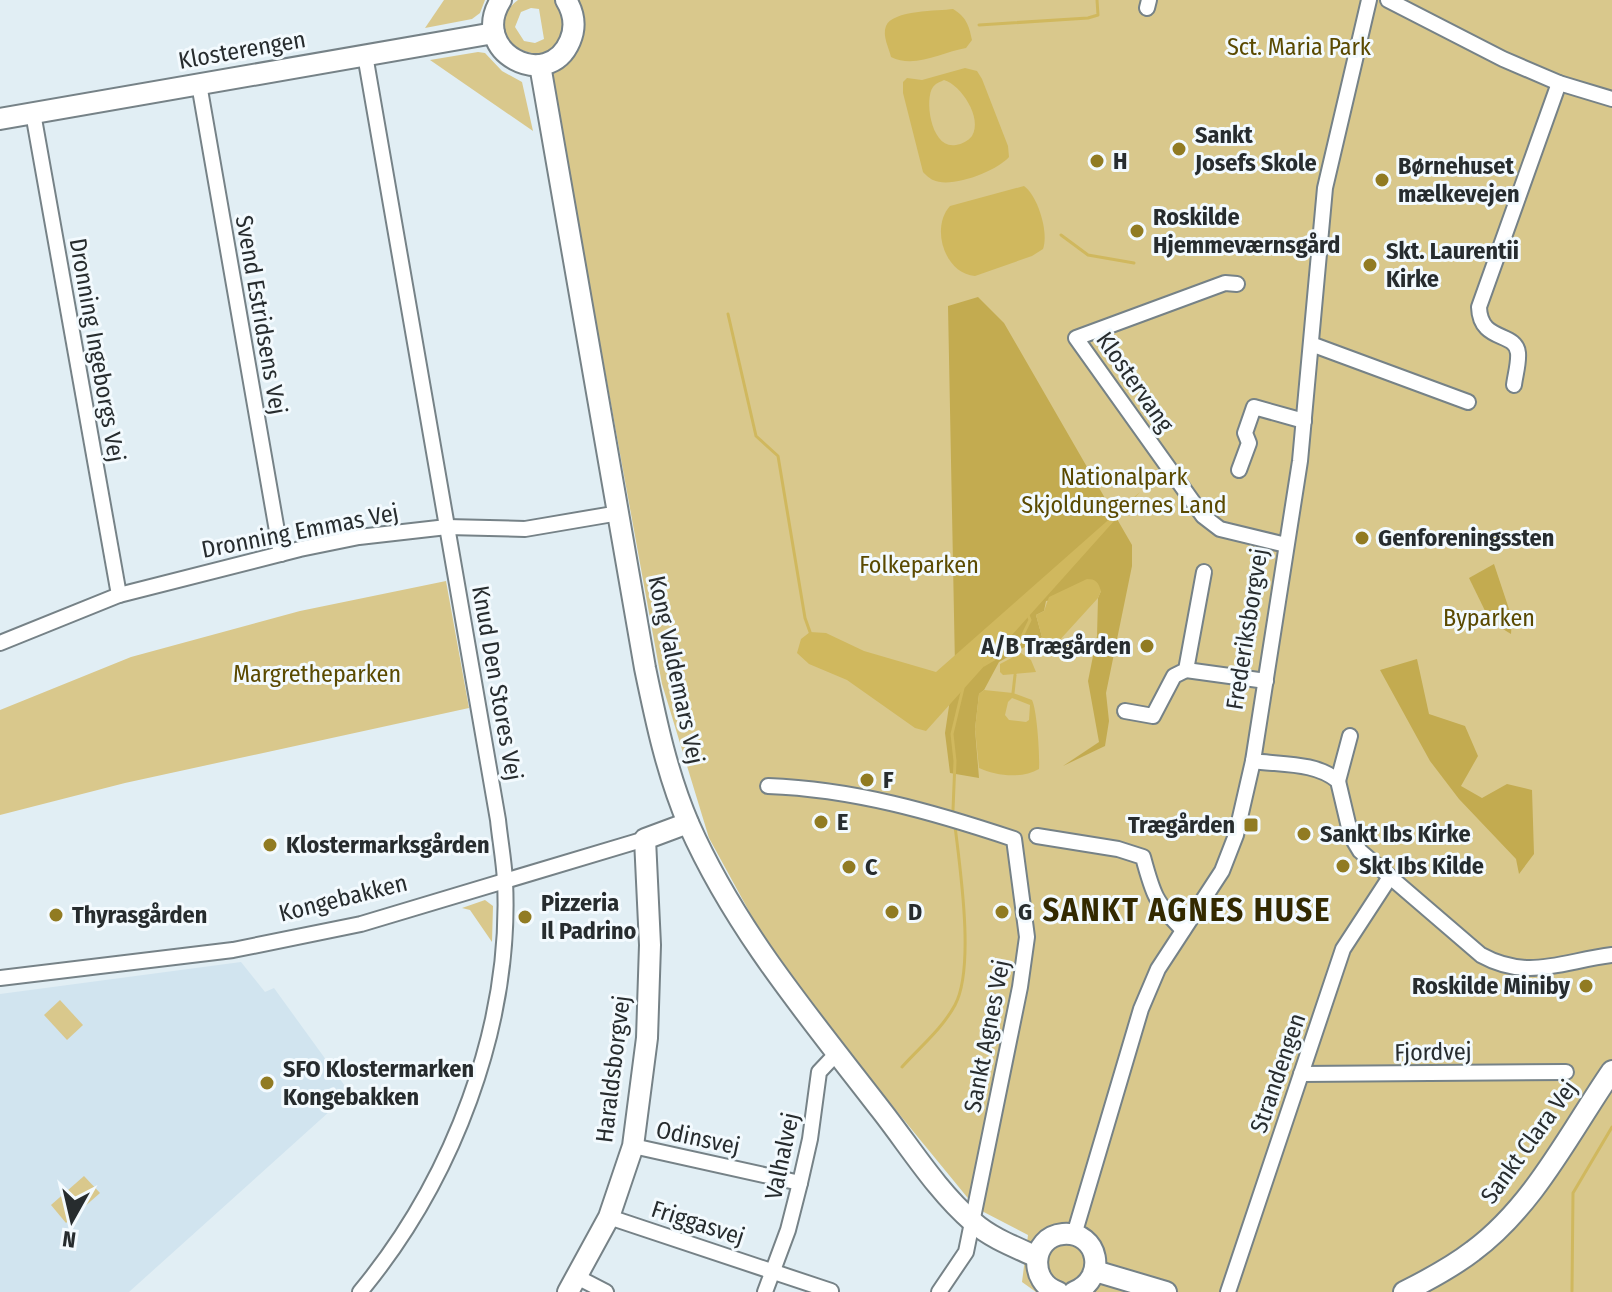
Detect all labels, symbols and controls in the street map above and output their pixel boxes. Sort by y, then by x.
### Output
street label: Klosterengen [176,25,308,75]
park label: Sct. Maria Park [1227,33,1372,61]
place label: Sankt Josefs Skole [1194,121,1317,177]
marker: Sankt Josefs Skole [1170,140,1188,158]
place label: H [1113,147,1127,175]
marker: H [1088,152,1106,170]
place label: Børnehuset mælkevejen [1398,152,1520,208]
marker: Børnehuset mælkevejen [1373,171,1391,189]
place label: Roskilde Hjemmeværnsgård [1153,203,1340,259]
street label: Svend Estridsens Vej [230,213,292,417]
marker: Roskilde Hjemmeværnsgård [1128,222,1146,240]
street label: Dronning Ingeborgs Vej [64,236,130,464]
place label: Skt. Laurentii Kirke [1386,237,1519,293]
marker: Skt. Laurentii Kirke [1361,256,1379,274]
street label: Klostervang [1090,327,1180,438]
park label: Nationalpark Skjoldungernes Land [1021,463,1227,519]
street label: Dronning Emmas Vej [199,498,401,564]
place label: Genforeningssten [1378,524,1554,552]
marker: Genforeningssten [1353,529,1371,547]
street label: Frederiksborgvej [1220,546,1274,712]
park label: Folkeparken [859,551,979,579]
street label: Kong Valdemars Vej [642,573,710,767]
street label: Knud Den Stores Vej [466,583,528,783]
park label: Byparken [1443,604,1535,632]
place label: A/B Trægården [980,632,1131,660]
marker: A/B Trægården [1138,637,1156,655]
park label: Margretheparken [233,660,401,688]
place label: F [883,766,894,794]
marker: F [858,771,876,789]
place label: E [837,808,848,836]
place label: Trægården [1128,811,1235,839]
marker: E [812,813,830,831]
marker: Trægården [1242,816,1260,834]
place label: Sankt Ibs Kirke [1320,820,1471,848]
marker: Sankt Ibs Kirke [1295,825,1313,843]
place label: Klostermarksgården [286,831,490,859]
marker: Klostermarksgården [261,836,279,854]
place label: Skt Ibs Kilde [1359,852,1484,880]
place label: C [865,853,878,881]
marker: Skt Ibs Kilde [1334,857,1352,875]
marker: C [840,858,858,876]
street label: Kongebakken [276,869,410,927]
place label: Pizzeria Il Padrino [541,889,637,945]
district label: SANKT AGNES HUSE [1043,891,1331,929]
place label: D [908,898,922,926]
place label: G [1018,898,1032,926]
place label: Thyrasgården [72,901,207,929]
marker: D [883,903,901,921]
marker: G [993,903,1011,921]
marker: Thyrasgården [47,906,65,924]
marker: Pizzeria Il Padrino [516,908,534,926]
street label: Sankt Agnes Vej [958,957,1016,1115]
place label: Roskilde Miniby [1412,972,1571,1000]
marker: Roskilde Miniby [1577,977,1595,995]
street label: Haraldsborgvej [590,994,636,1144]
street label: Strandengen [1244,1010,1312,1136]
street label: Fjordvej [1394,1037,1472,1067]
place label: SFO Klostermarken Kongebakken [283,1055,474,1111]
marker: SFO Klostermarken Kongebakken [258,1074,276,1092]
street label: Sankt Clara Vej [1475,1075,1583,1209]
street label: Valhalvej [759,1110,805,1202]
street label: Odinsvej [653,1115,743,1161]
north arrow [32,1180,112,1260]
street label: Friggasvej [648,1195,748,1251]
text: N [61,1225,78,1254]

